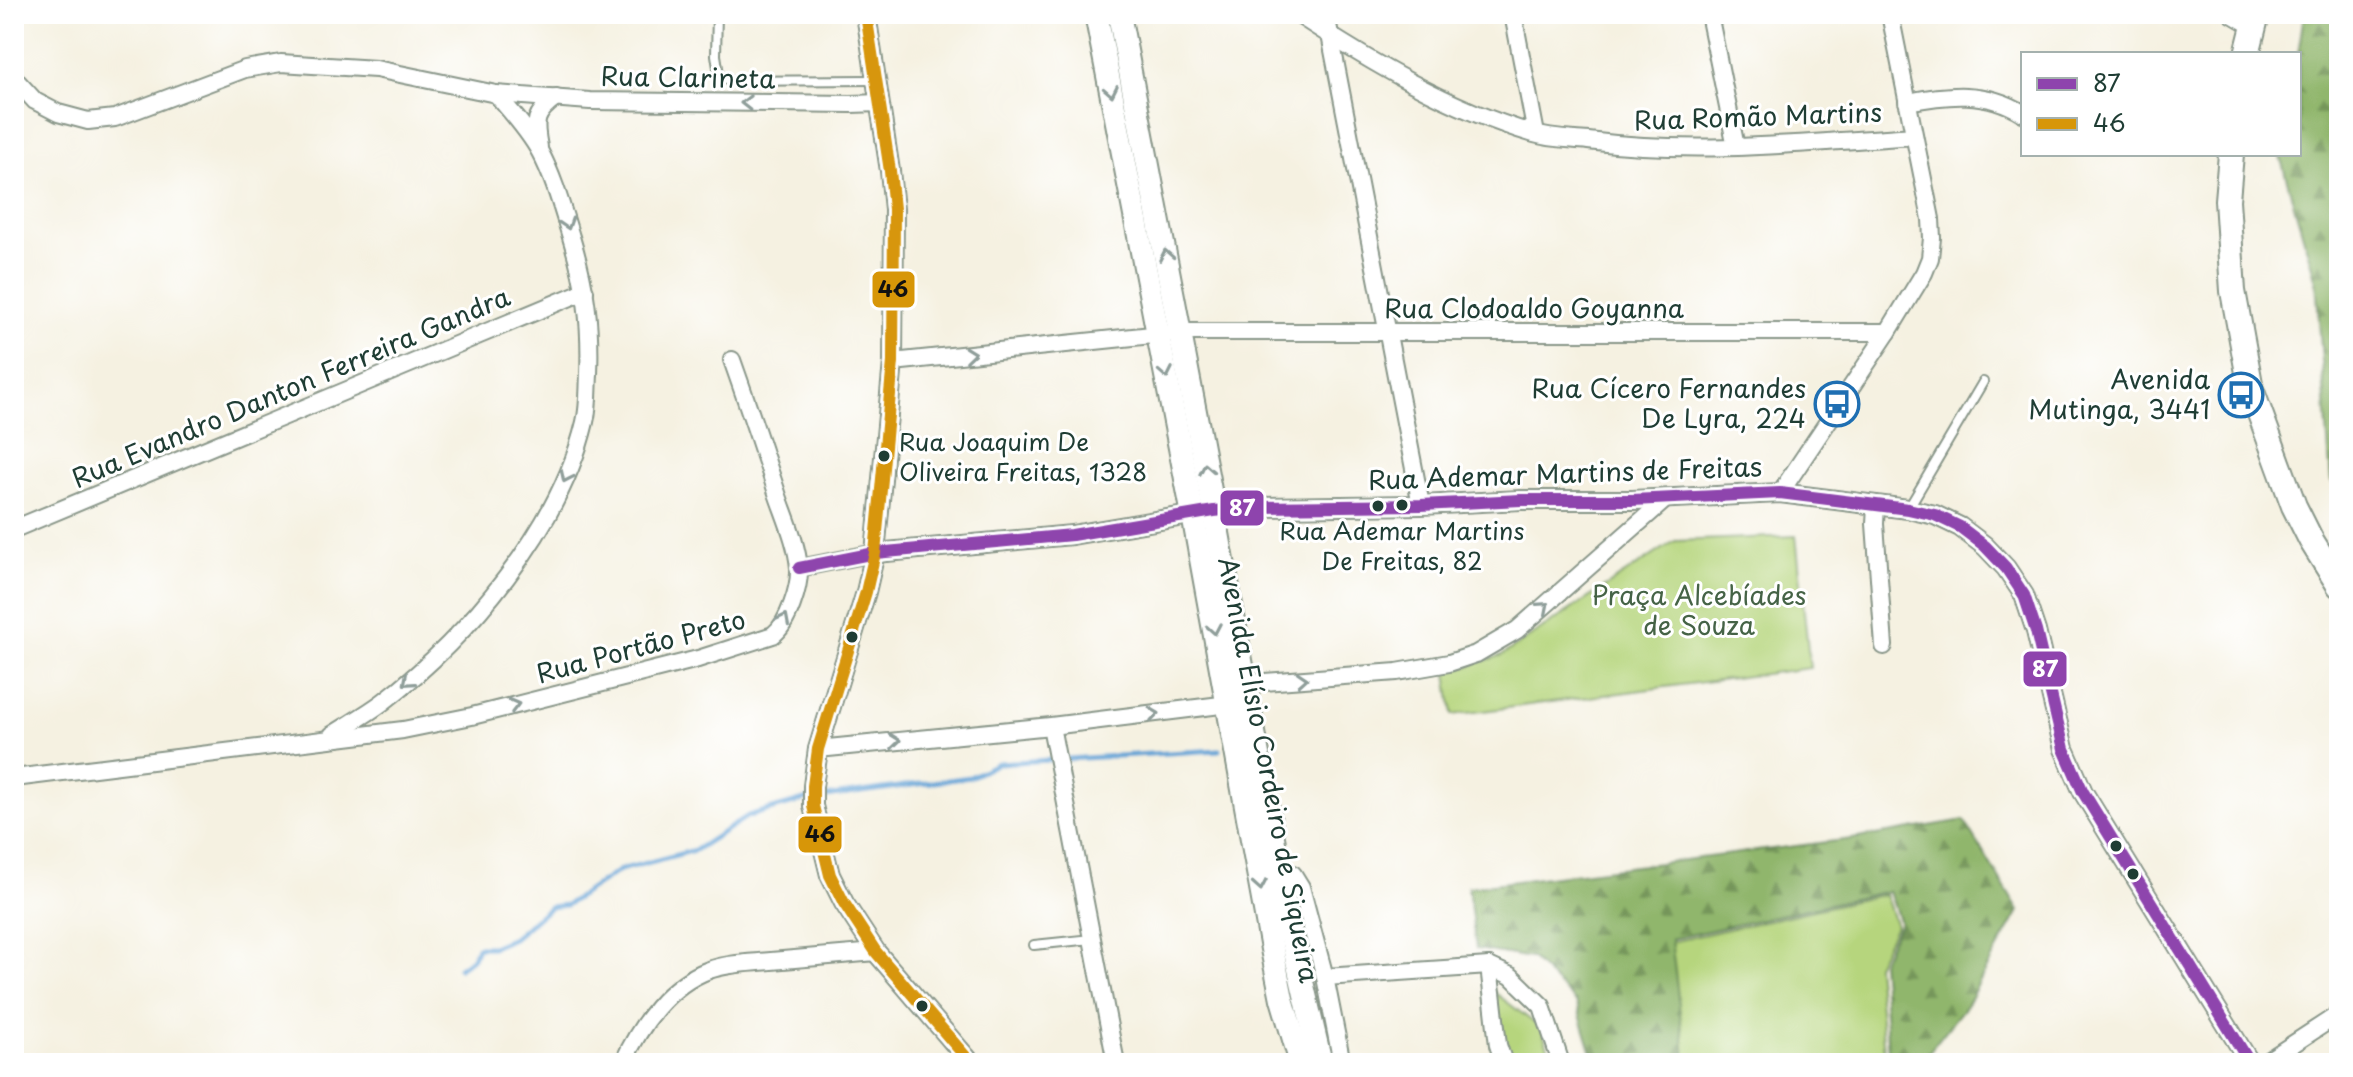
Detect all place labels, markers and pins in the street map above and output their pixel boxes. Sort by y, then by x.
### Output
place label: Avenida Mutinga, 3441 [2028,359,2211,428]
place label: Rua Cícero Fernandes De Lyra, 224 [1532,368,1806,437]
bus stop icon: Avenida Mutinga, 3441 [2217,371,2265,419]
bus stop icon: Rua Cícero Fernandes De Lyra, 224 [1813,380,1861,428]
place label: Rua Joaquim De Oliveira Freitas, 1328 [899,423,1147,489]
marker: Rua Joaquim De Oliveira Freitas, 1328 [876,448,892,464]
marker: Rua Ademar Martins De Freitas, 82 [1394,497,1410,513]
unlabelled marker [1370,498,1386,514]
place label: Rua Ademar Martins De Freitas, 82 [1280,512,1524,578]
unlabelled marker [844,629,860,645]
unlabelled marker [2108,838,2124,854]
unlabelled marker [2125,866,2141,882]
unlabelled marker [914,998,930,1014]

